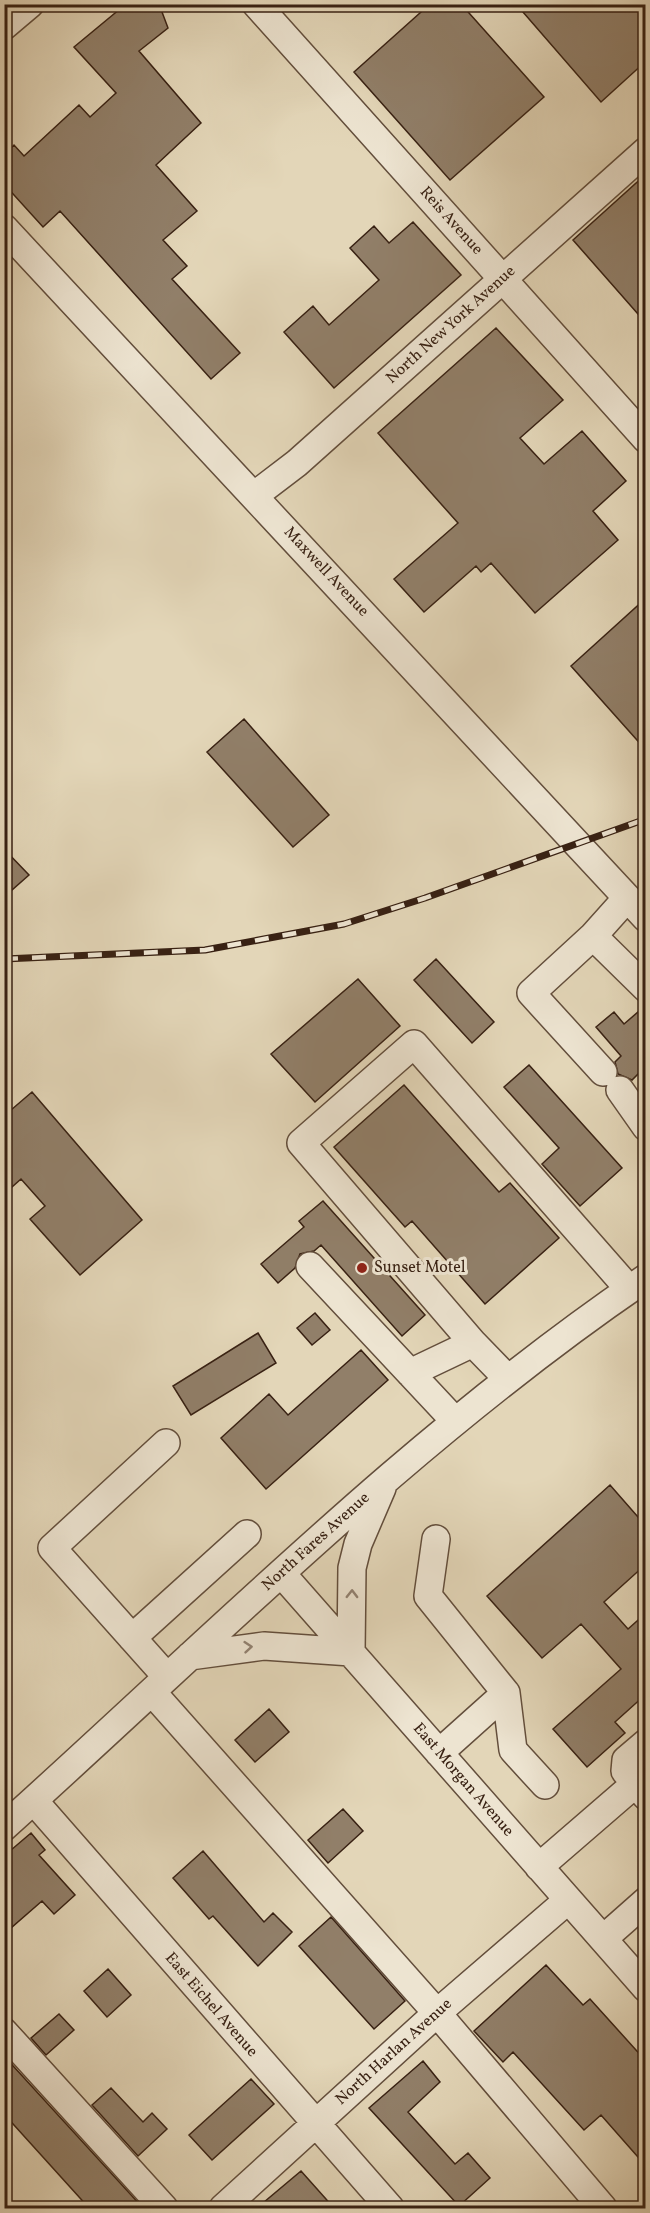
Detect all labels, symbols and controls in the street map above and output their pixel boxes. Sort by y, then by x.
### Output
street label: Reis Avenue [414,182,488,260]
street label: North New York Avenue [381,261,521,389]
street label: Maxwell Avenue [278,522,374,622]
place label: Sunset Motel [374,1257,466,1279]
marker: Sunset Motel [355,1261,369,1275]
street label: North Fares Avenue [257,1488,375,1596]
one-way arrow [346,1589,358,1598]
one-way arrow [243,1641,252,1654]
street label: East Morgan Avenue [407,1718,519,1842]
street label: East Eichel Avenue [159,1948,263,2062]
street label: North Harlan Avenue [331,1994,457,2110]

